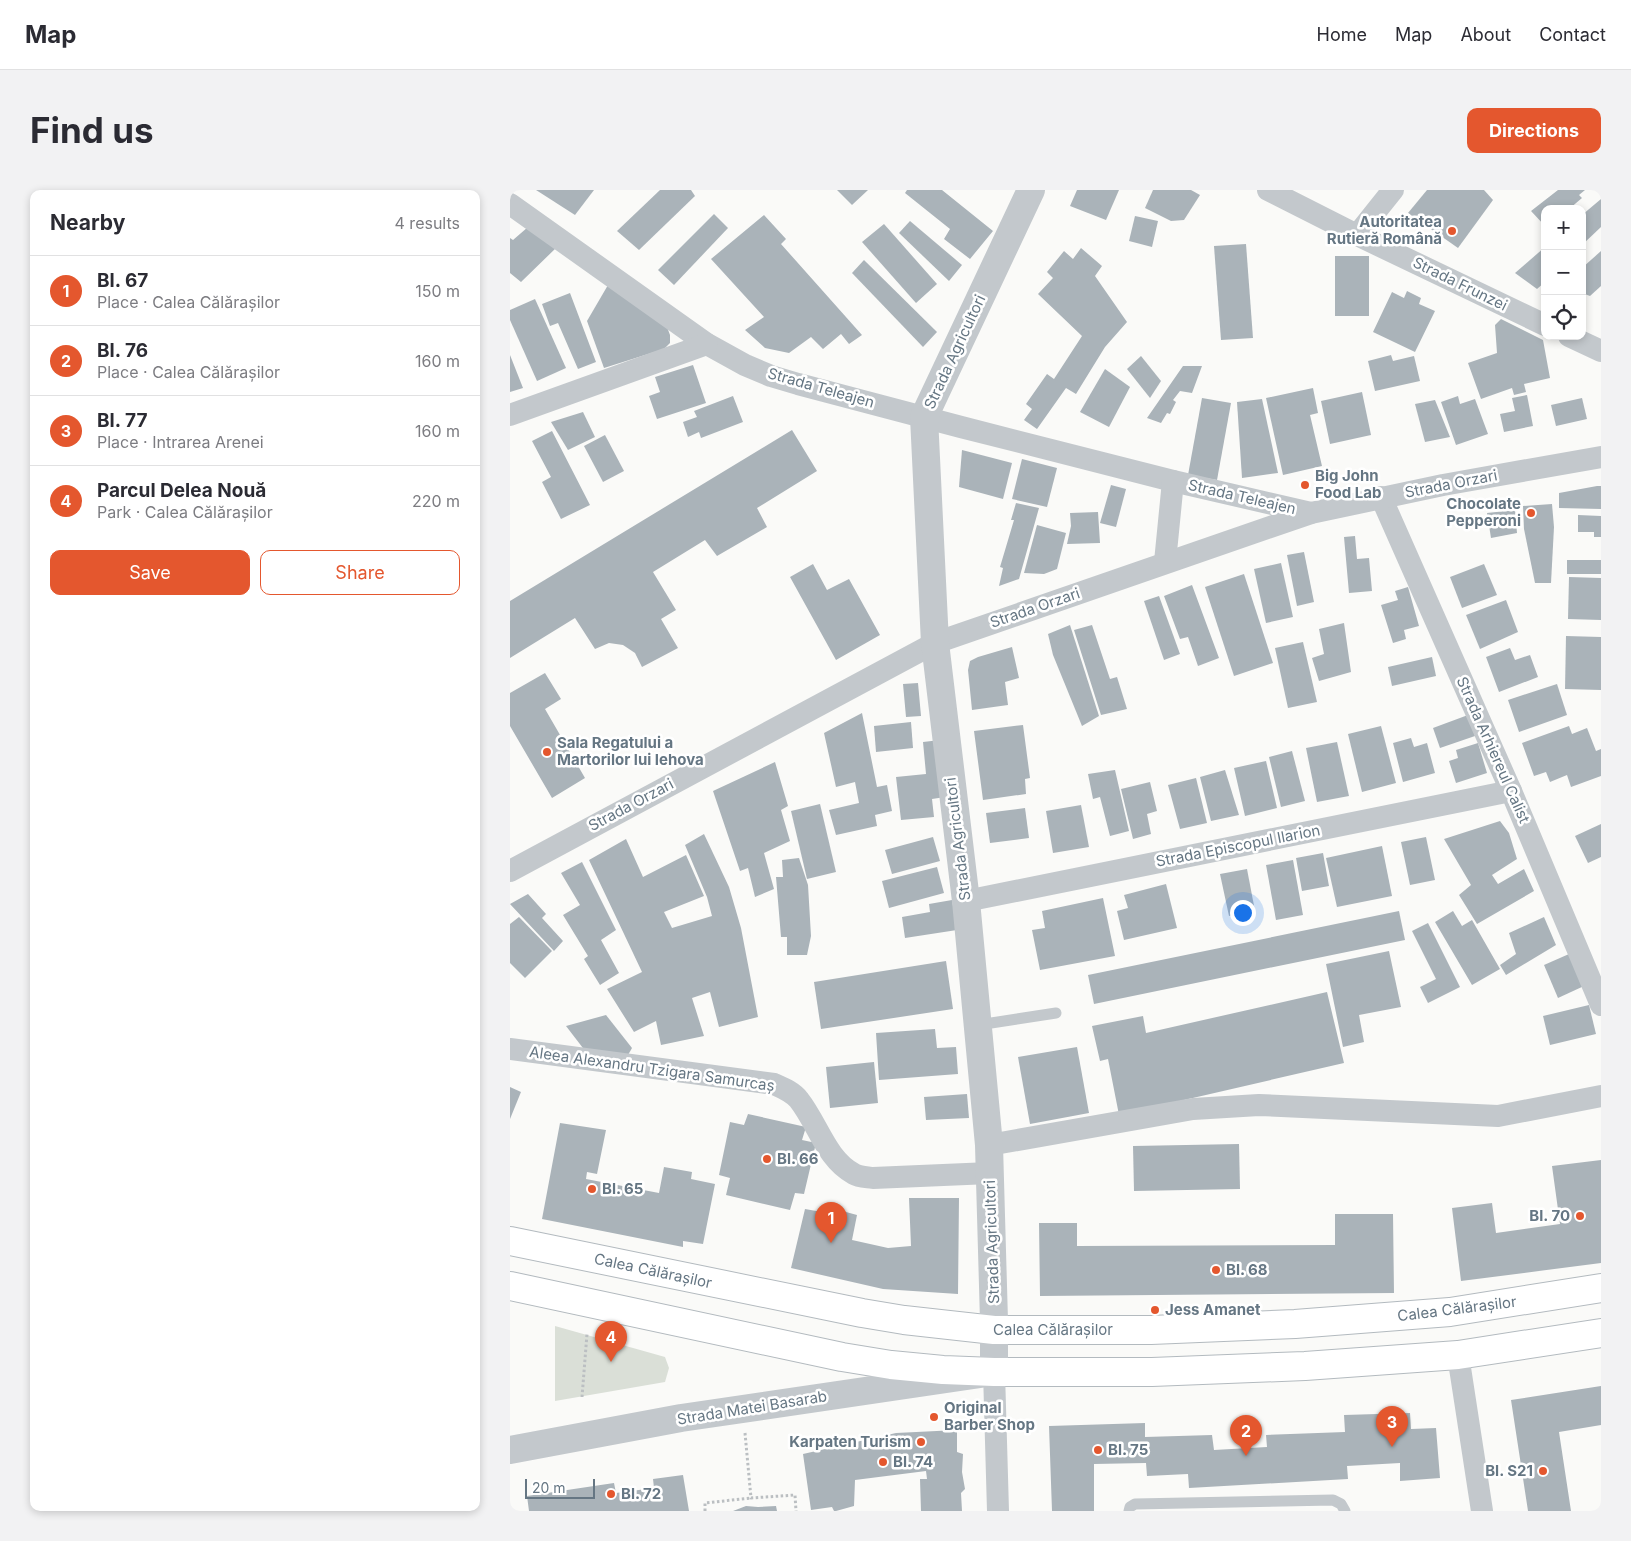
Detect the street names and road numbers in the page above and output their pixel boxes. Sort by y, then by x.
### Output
street label: Strada Frunzei [1410,253,1511,315]
street label: Strada Agricultori [920,292,989,412]
street label: Strada Teleajen [766,363,877,412]
street label: Strada Orzari [1403,465,1499,502]
street label: Strada Teleajen [1186,475,1298,518]
street label: Strada Orzari [987,583,1082,632]
street label: Strada Arhiereul Calist [1453,674,1534,826]
street label: Strada Orzari [585,774,677,835]
street label: Strada Agricultori [941,776,974,902]
street label: Strada Episcopul Ilarion [1154,820,1322,871]
street label: Aleea Alexandru Tzigara Samurcaș [528,1042,776,1095]
street label: Strada Agricultori [980,1180,1003,1304]
street label: Calea Călărașilor [592,1249,714,1292]
street label: Calea Călărașilor [1396,1292,1518,1325]
street label: Calea Călărașilor [993,1320,1113,1339]
street label: Strada Matei Basarab [676,1386,828,1429]

